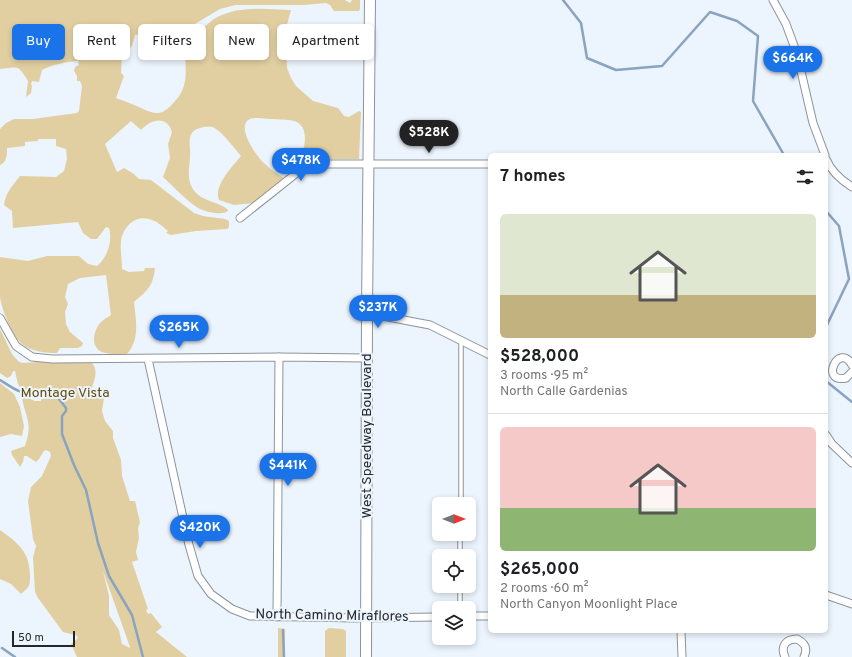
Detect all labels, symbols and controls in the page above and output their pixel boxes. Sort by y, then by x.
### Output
chip: Buy [12,24,65,60]
chip: Rent [73,24,130,60]
chip: Filters [138,24,206,60]
chip: New [214,24,269,60]
chip: Apartment [277,24,374,60]
pin: $664K [765,46,821,80]
text: $664K [772,51,814,67]
pin: $528K [401,120,457,154]
text: $528K [408,125,450,141]
pin: $478K [273,148,329,182]
text: $478K [281,153,321,169]
text: 7 homes [500,166,566,188]
icon: filters [794,166,816,188]
icon: home [622,240,694,312]
pin: $237K [350,295,406,329]
text: $237K [358,300,398,316]
pin: $265K [151,315,207,349]
text: $265K [159,320,199,336]
text: $528,000 [500,346,579,368]
street label: West Speedway Boulevard [359,353,376,519]
text: 3 rooms · 95 m² [500,368,588,384]
text: North Calle Gardenias [500,384,627,400]
park label: Montage Vista [20,385,110,402]
pin: $441K [260,453,316,487]
icon: home [622,453,694,525]
text: $441K [269,458,307,474]
north arrow [432,497,476,541]
map controls [432,497,476,645]
pin: $420K [172,515,228,549]
text: $420K [179,520,221,536]
button: locate [432,549,476,593]
text: $265,000 [500,559,579,581]
text: 2 rooms · 60 m² [500,581,589,597]
text: North Canyon Moonlight Place [500,597,678,613]
button: layers [432,601,476,645]
street label: North Camino Miraflores [255,606,409,626]
scale bar [12,629,75,648]
text: 50 m [18,631,44,645]

